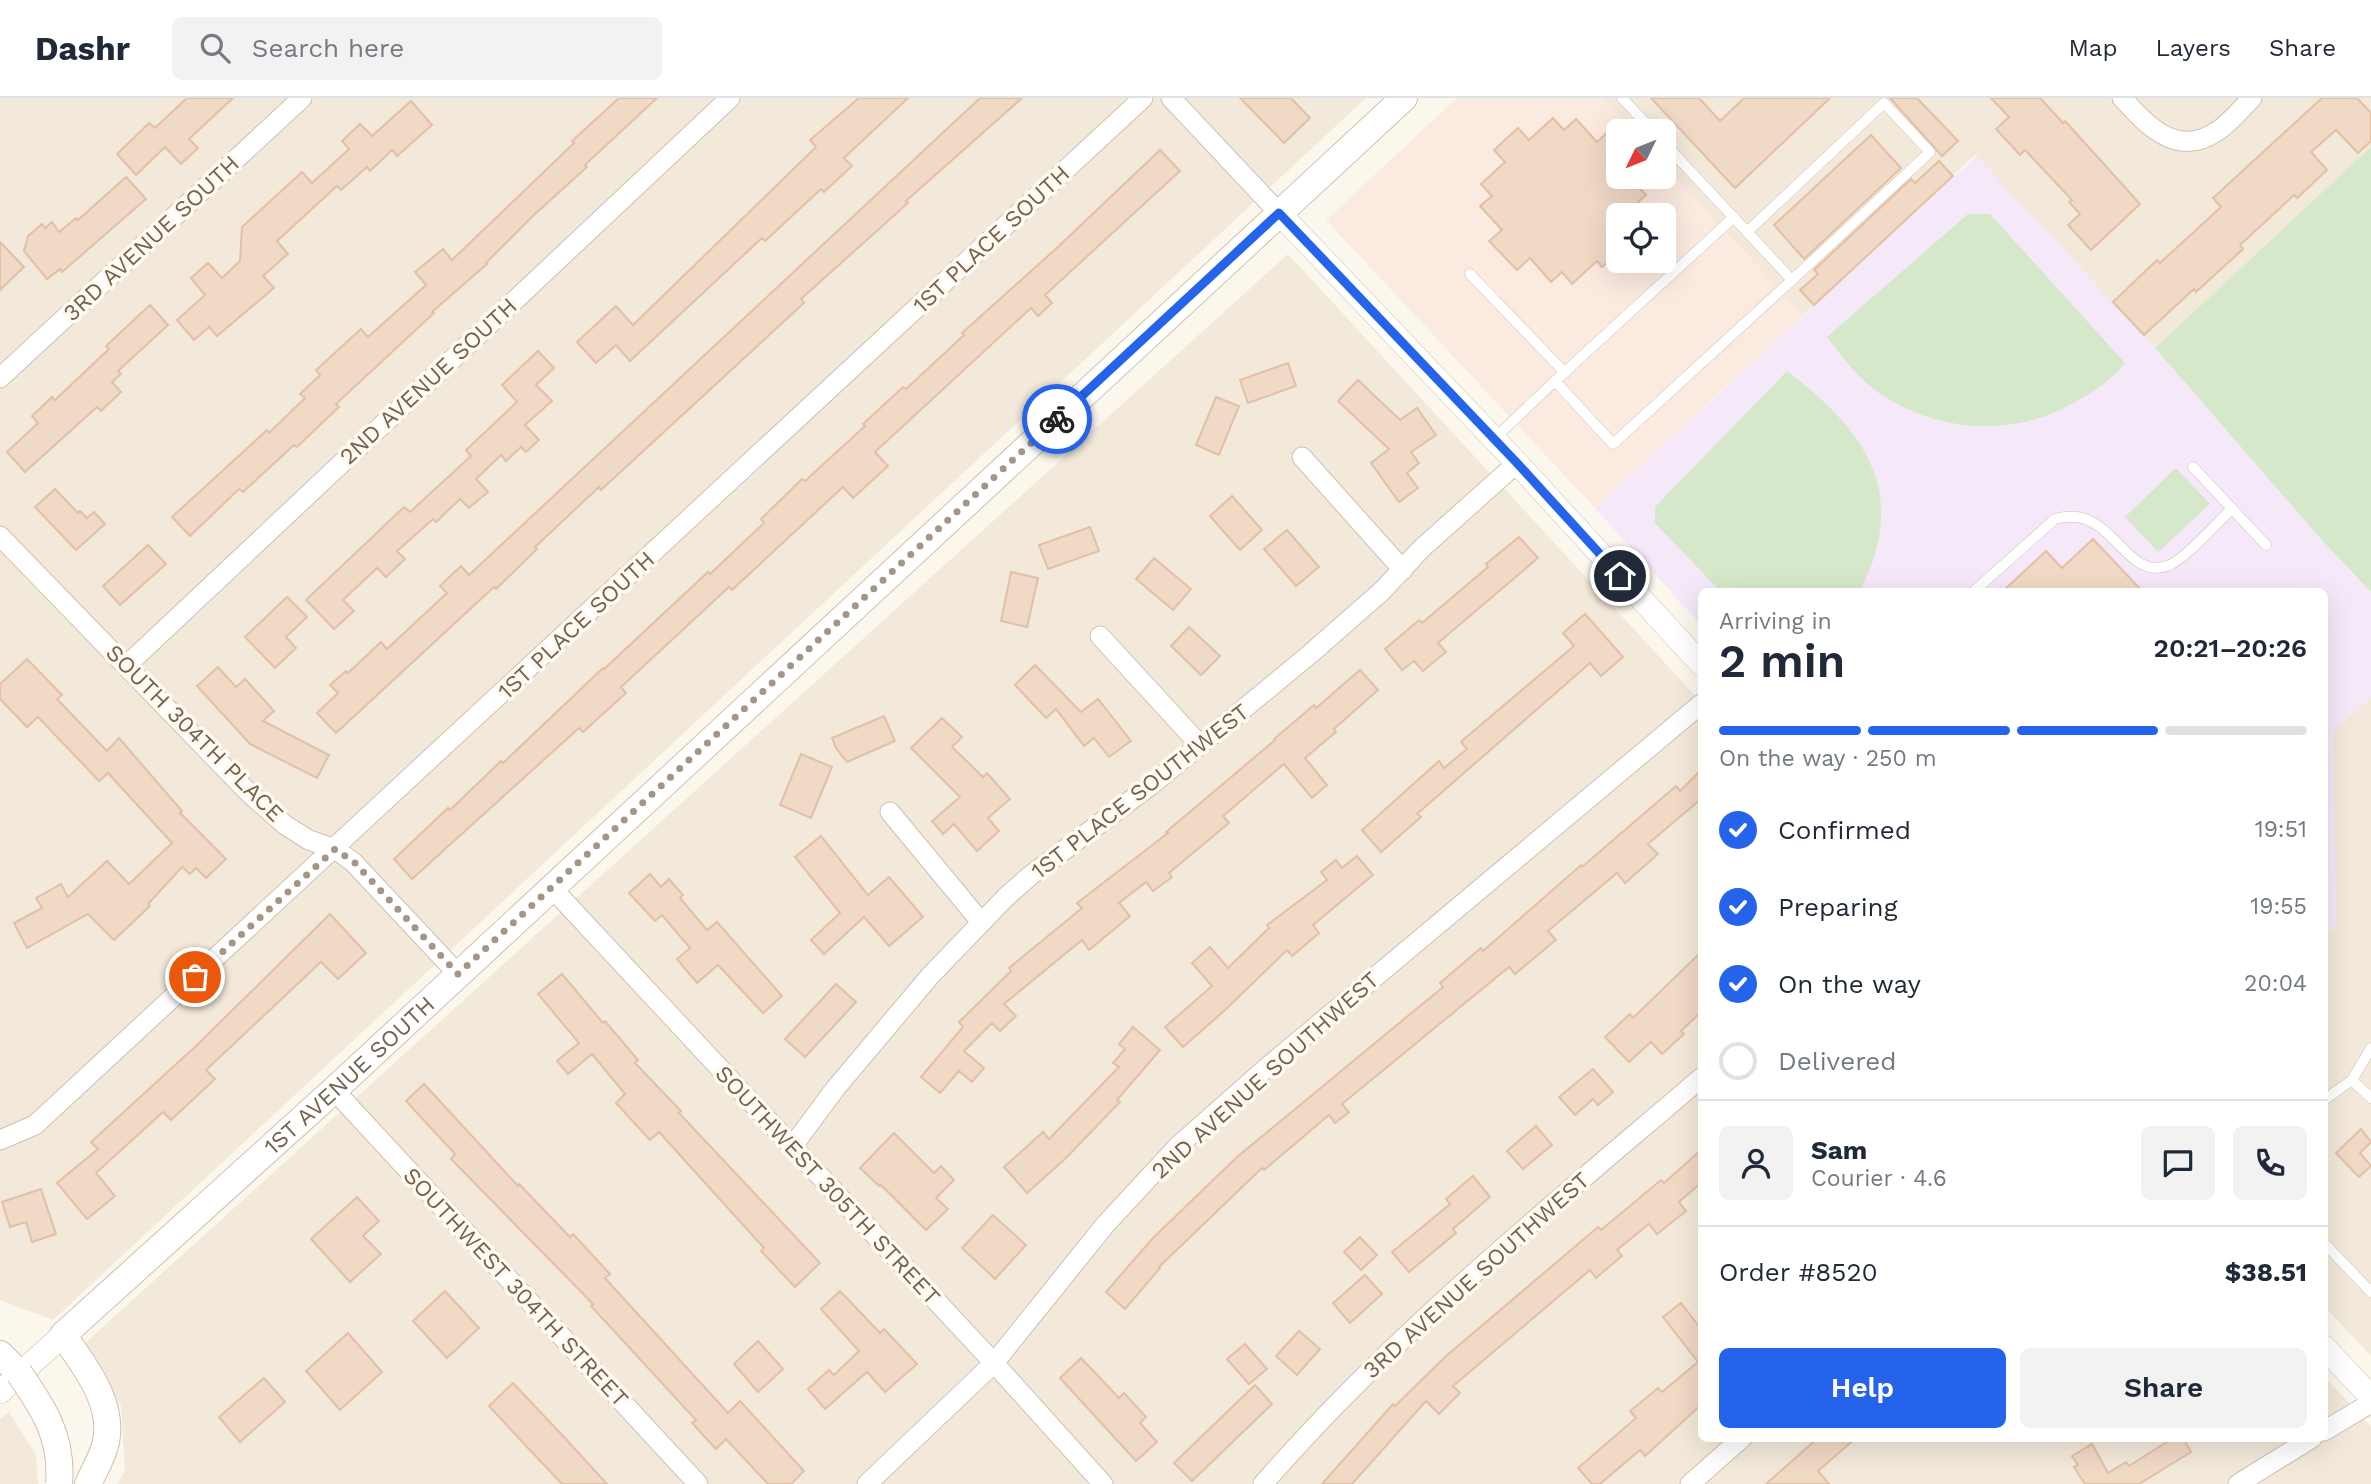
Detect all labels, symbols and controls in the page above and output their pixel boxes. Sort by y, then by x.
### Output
search box [172,17,662,80]
text: Dashr [35,29,130,68]
icon: search [196,29,234,67]
text: Search here [252,33,404,63]
text: Map [2069,34,2117,62]
text: Layers [2155,34,2231,62]
text: Share [2269,34,2336,62]
north arrow [1606,119,1676,189]
map controls [1606,119,1676,273]
street label: 3RD AVENUE SOUTH [58,150,245,327]
street label: 1ST PLACE SOUTH [908,160,1075,319]
button: locate [1606,203,1676,273]
street label: 2ND AVENUE SOUTH [334,292,522,470]
courier [1022,384,1092,454]
icon: bike [1038,400,1076,438]
street label: 1ST PLACE SOUTH [493,546,660,705]
pin [1590,546,1650,606]
icon: home [1601,557,1639,595]
text: Arriving in [1719,608,1832,635]
text: 20:21–20:26 [2154,633,2307,663]
text: 2 min [1719,634,1845,688]
street label: SOUTH 304TH PLACE [100,639,289,828]
street label: 1ST PLACE SOUTHWEST [1026,698,1255,885]
text: On the way · 250 m [1719,745,1937,772]
icon: check [1719,811,1757,849]
text: Confirmed [1778,815,1911,845]
text: 19:51 [2255,816,2307,843]
icon: check [1719,888,1757,926]
text: Preparing [1778,892,1898,922]
text: 19:55 [2250,893,2307,920]
pin [165,947,225,1007]
icon: bag [176,958,214,996]
icon: check [1719,965,1757,1003]
street label: 2ND AVENUE SOUTHWEST [1146,966,1385,1185]
text: On the way [1778,969,1921,999]
text: 20:04 [2244,970,2307,997]
street label: 1ST AVENUE SOUTH [259,991,440,1160]
text: Delivered [1778,1046,1897,1076]
street label: SOUTHWEST 305TH STREET [710,1060,946,1311]
button: person [1719,1126,1793,1200]
button: chat [2141,1126,2215,1200]
button: phone [2233,1126,2307,1200]
text: Sam [1811,1135,1867,1165]
street label: SOUTHWEST 304TH STREET [398,1162,634,1413]
text: Courier · 4.6 [1811,1165,1947,1192]
street label: 3RD AVENUE SOUTHWEST [1358,1167,1595,1384]
text: Order #8520 [1719,1257,1878,1287]
text: $38.51 [2225,1257,2307,1287]
button: Help [1719,1348,2006,1428]
button: Share [2020,1348,2307,1428]

